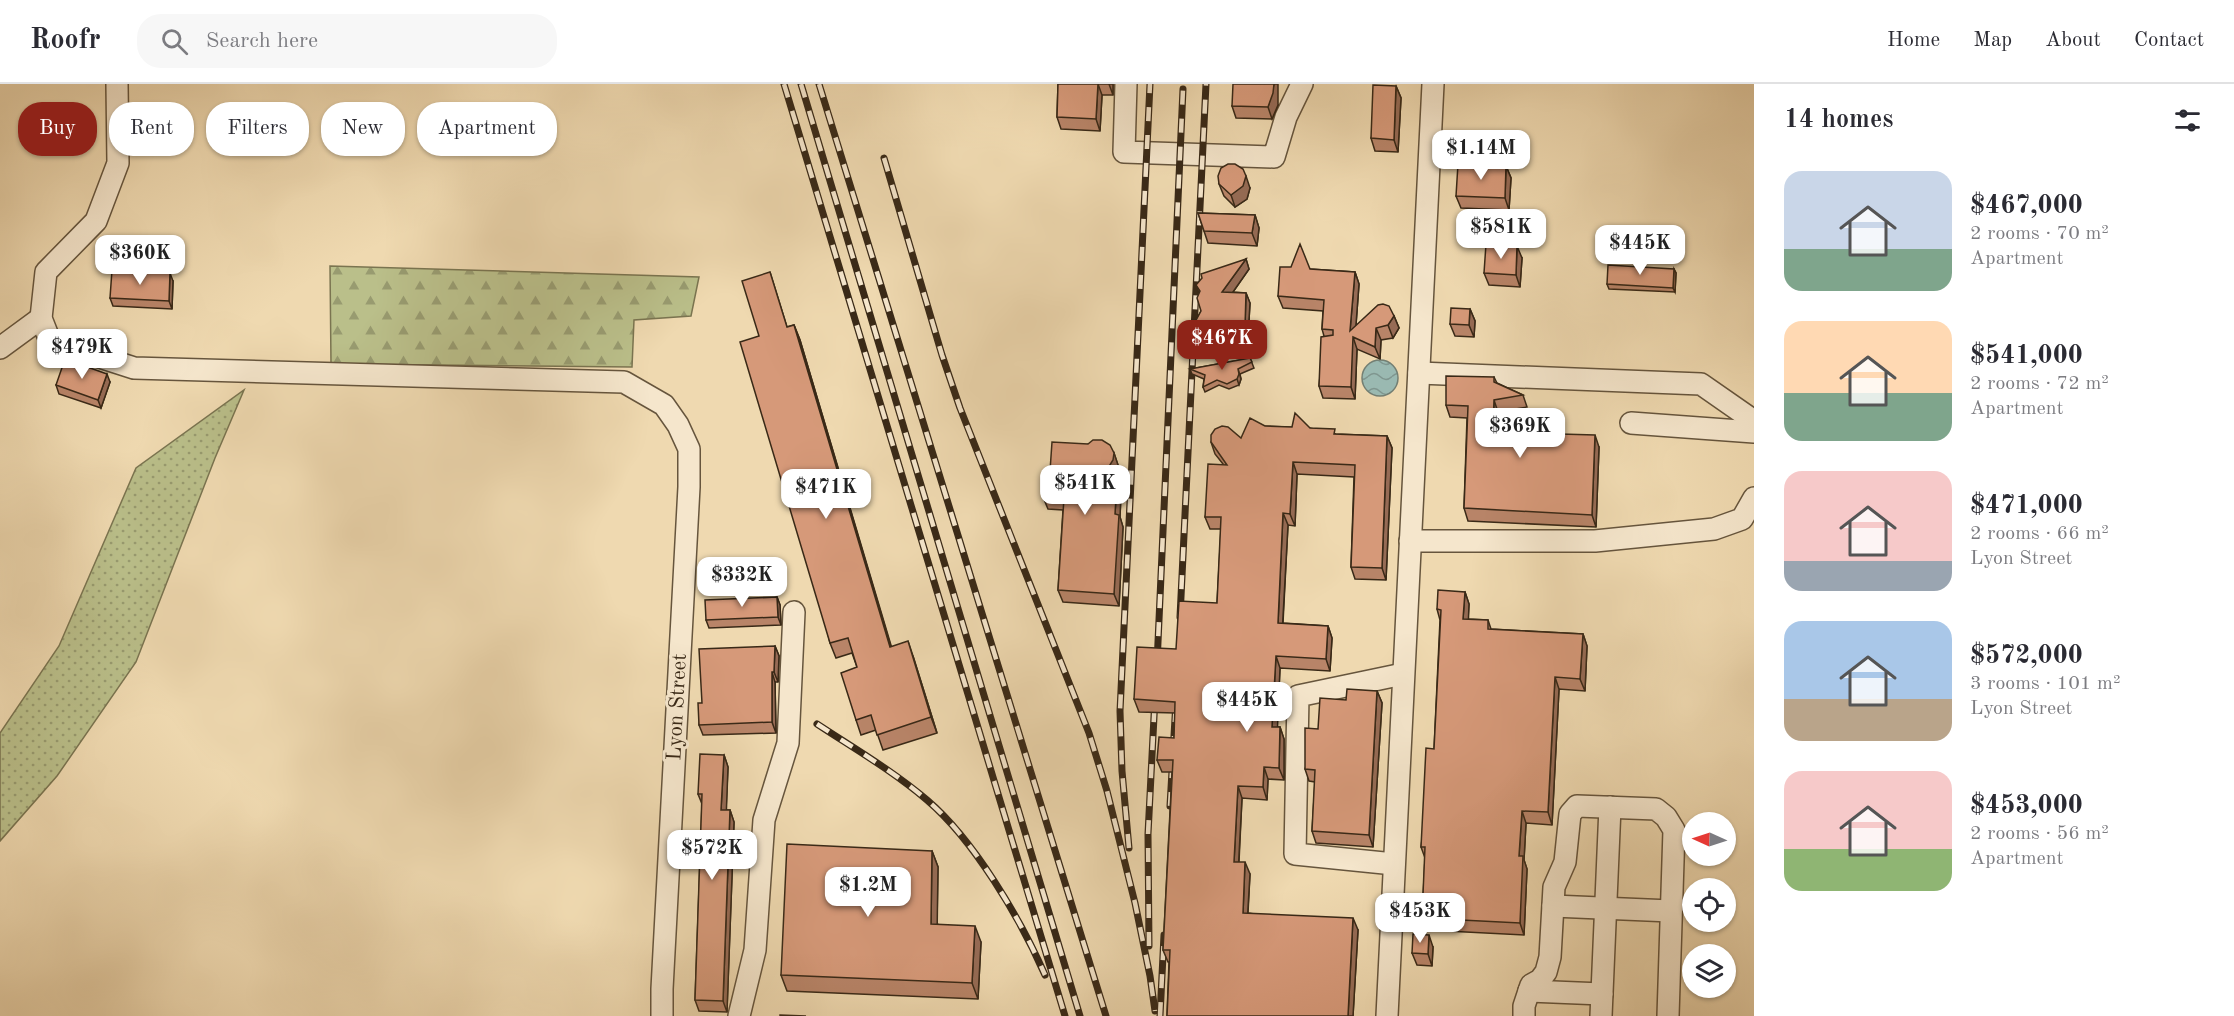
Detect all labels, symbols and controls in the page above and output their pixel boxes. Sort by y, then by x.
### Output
search box [137,14,557,68]
icon: search [158,25,191,58]
text: Roofr [30,27,101,55]
text: Search here [206,30,318,52]
text: Home [1887,30,1940,51]
text: Map [1973,30,2012,51]
text: About [2045,30,2101,51]
text: Contact [2134,30,2204,51]
chip: Buy [18,102,97,156]
chip: Rent [109,102,194,156]
chip: Filters [206,102,309,156]
chip: New [321,102,405,156]
chip: Apartment [417,102,557,156]
icon: filters [2171,104,2204,137]
text: 14 homes [1784,107,1893,133]
pin: $1.14M [1432,130,1530,181]
text: $1.14M [1446,139,1516,159]
text: $467,000 [1970,193,2083,219]
icon: home [1832,195,1904,267]
pin: $581K [1459,209,1543,260]
text: $581K [1470,218,1532,238]
text: 2 rooms · 70 m² [1970,224,2109,244]
pin: $445K [1598,225,1682,276]
text: $445K [1609,234,1671,254]
pin: $360K [98,235,182,286]
text: $360K [109,244,171,264]
text: Apartment [1970,249,2064,269]
pin: $467K [1180,320,1264,371]
pin: $479K [40,329,124,380]
text: $467K [1191,329,1253,349]
text: $479K [51,338,113,358]
text: $541,000 [1970,343,2083,369]
icon: home [1832,345,1904,417]
text: 2 rooms · 72 m² [1970,374,2109,394]
text: Apartment [1970,399,2064,419]
pin: $369K [1478,408,1562,459]
text: $369K [1489,417,1551,437]
pin: $541K [1043,465,1127,516]
pin: $471K [784,469,868,520]
text: $541K [1054,474,1116,494]
text: $471K [795,478,857,498]
text: $471,000 [1970,493,2083,519]
icon: home [1832,495,1904,567]
text: 2 rooms · 66 m² [1970,524,2109,544]
text: Lyon Street [1970,549,2072,569]
pin: $332K [700,557,784,608]
text: $332K [711,566,773,586]
text: $572,000 [1970,643,2083,669]
icon: home [1832,645,1904,717]
street label: Lyon Street [664,653,691,761]
text: 3 rooms · 101 m² [1970,674,2120,694]
pin: $445K [1205,682,1289,733]
text: $445K [1216,691,1278,711]
text: Lyon Street [1970,699,2072,719]
text: $453,000 [1970,793,2083,819]
icon: home [1832,795,1904,867]
north arrow [1682,812,1736,866]
map controls [1682,812,1736,998]
text: 2 rooms · 56 m² [1970,824,2109,844]
pin: $572K [670,830,754,881]
text: $572K [681,839,743,859]
text: Apartment [1970,849,2064,869]
pin: $1.2M [826,867,910,918]
text: $1.2M [839,876,897,896]
button: locate [1682,878,1736,932]
pin: $453K [1378,893,1462,944]
text: $453K [1389,902,1451,922]
button: layers [1682,944,1736,998]

